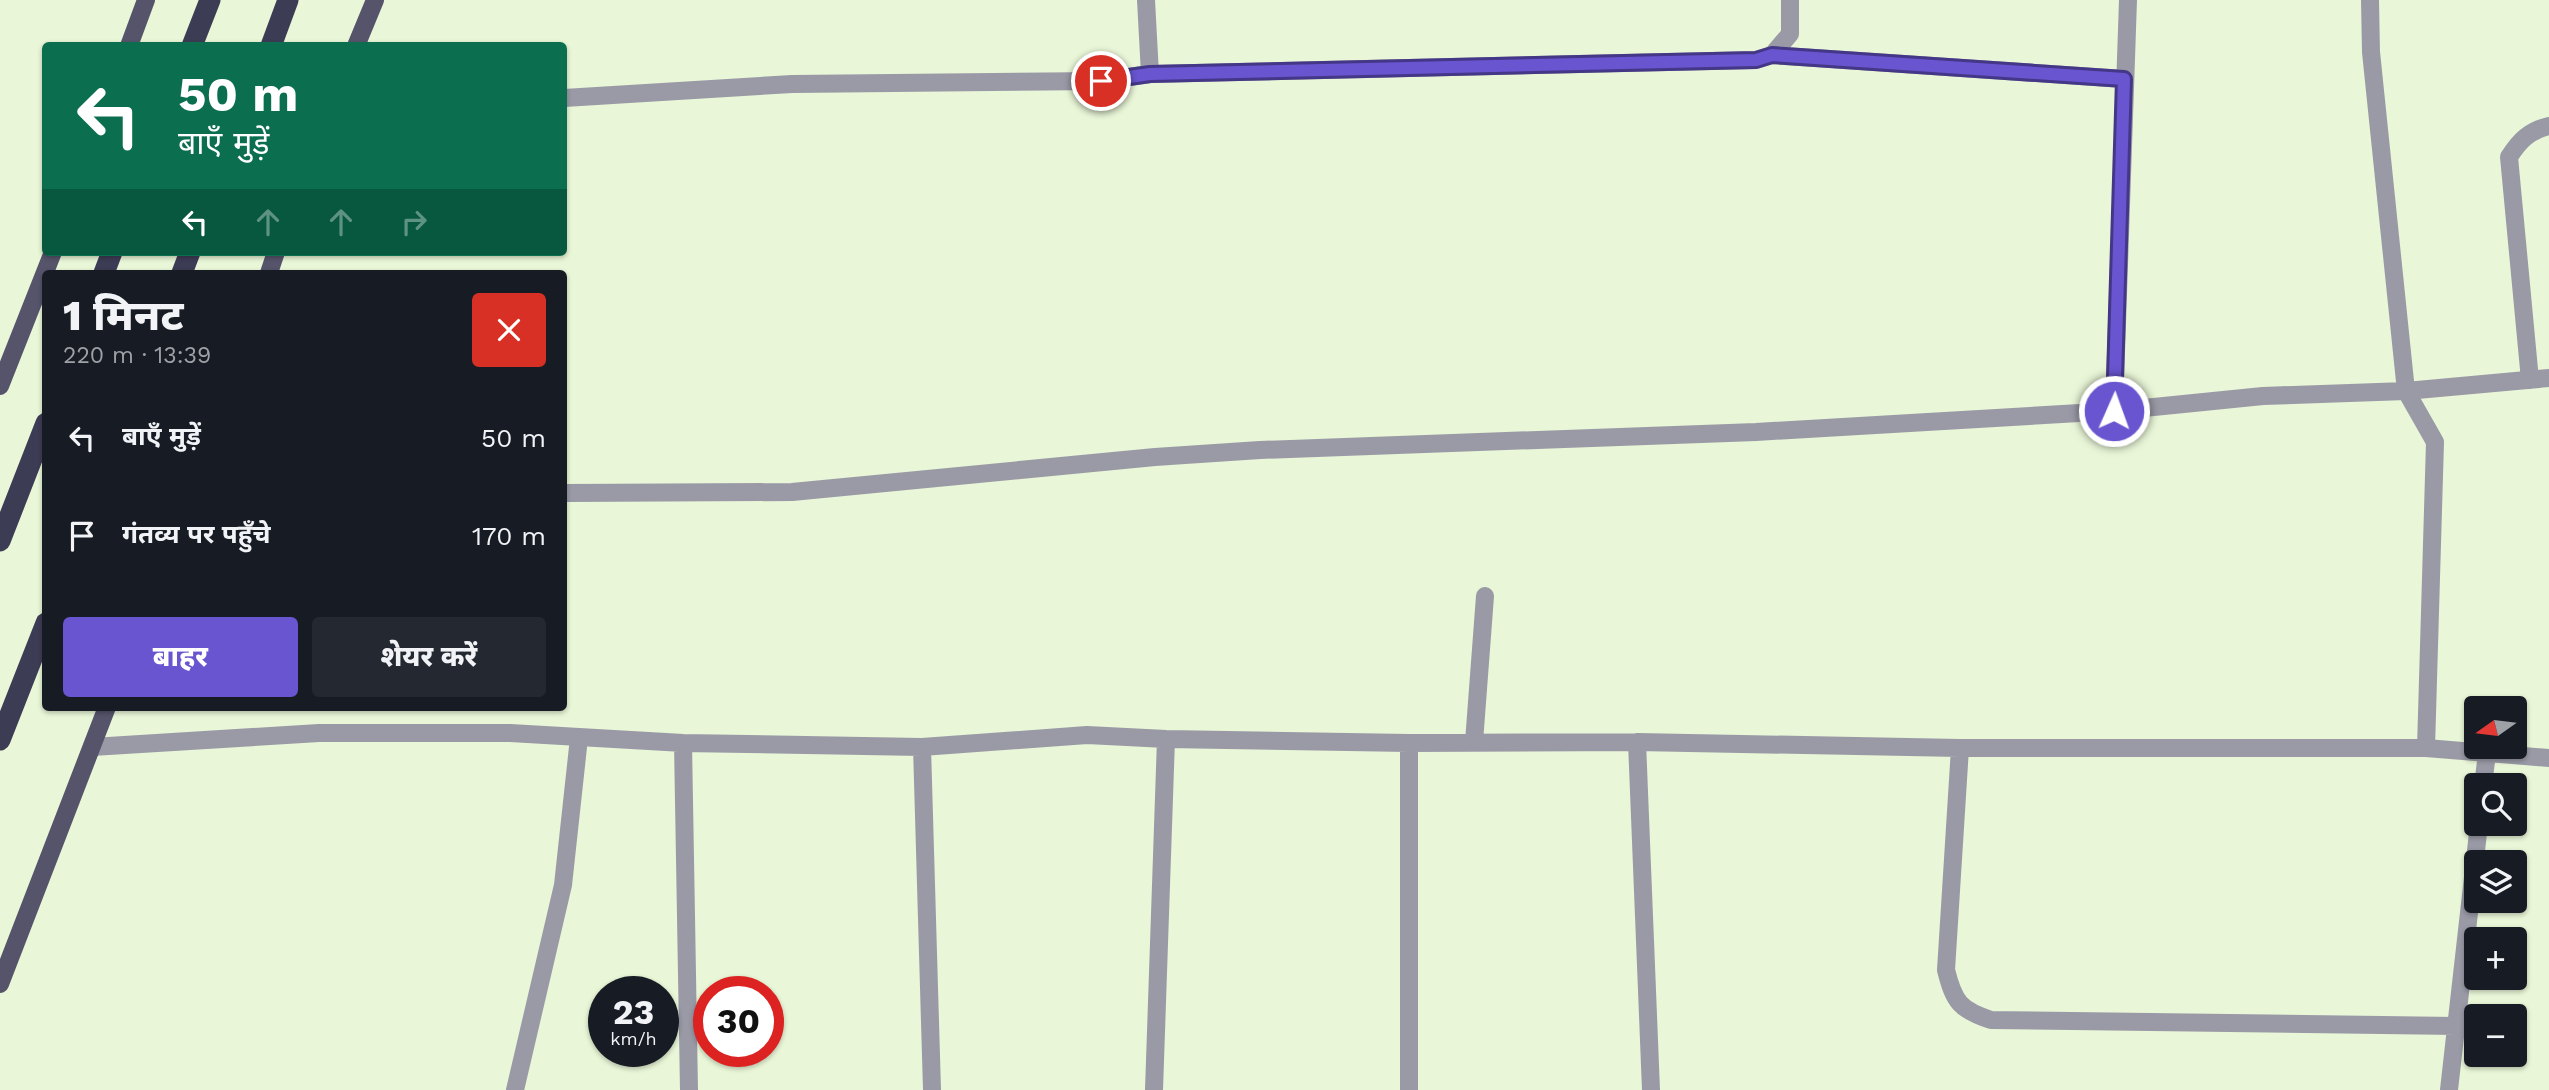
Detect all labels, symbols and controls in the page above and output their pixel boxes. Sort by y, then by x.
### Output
pin [1071,51,1131,111]
icon: arrive [1082,62,1120,100]
text: 50 m [178,65,298,123]
icon: left [63,70,154,161]
text: बाएँ मुड़ें [178,124,269,162]
icon: left [176,203,214,241]
icon: ahead [249,203,287,241]
icon: ahead [322,203,360,241]
icon: right [395,203,433,241]
text: 1 मिनट [63,291,183,340]
button: close [472,293,546,367]
text: 220 m · 13:39 [63,342,211,369]
position arrow [2077,374,2151,448]
icon: left [63,419,101,457]
text: बाएँ मुड़ें [122,421,201,451]
text: 50 m [481,423,546,453]
icon: arrive [63,517,101,555]
text: गंतव्य पर पहुँचे [122,519,271,549]
text: 170 m [472,521,546,551]
button: बाहर [63,617,298,697]
button: शेयर करें [312,617,546,697]
north arrow [2464,696,2527,760]
map controls [2464,696,2527,1067]
button: search [2464,773,2527,836]
button: layers [2464,850,2527,913]
button: + [2464,927,2527,990]
speed limit sign: 30 [693,976,784,1067]
text: 23 [613,991,654,1033]
button: − [2464,1004,2527,1067]
text: km/h [610,1028,657,1049]

